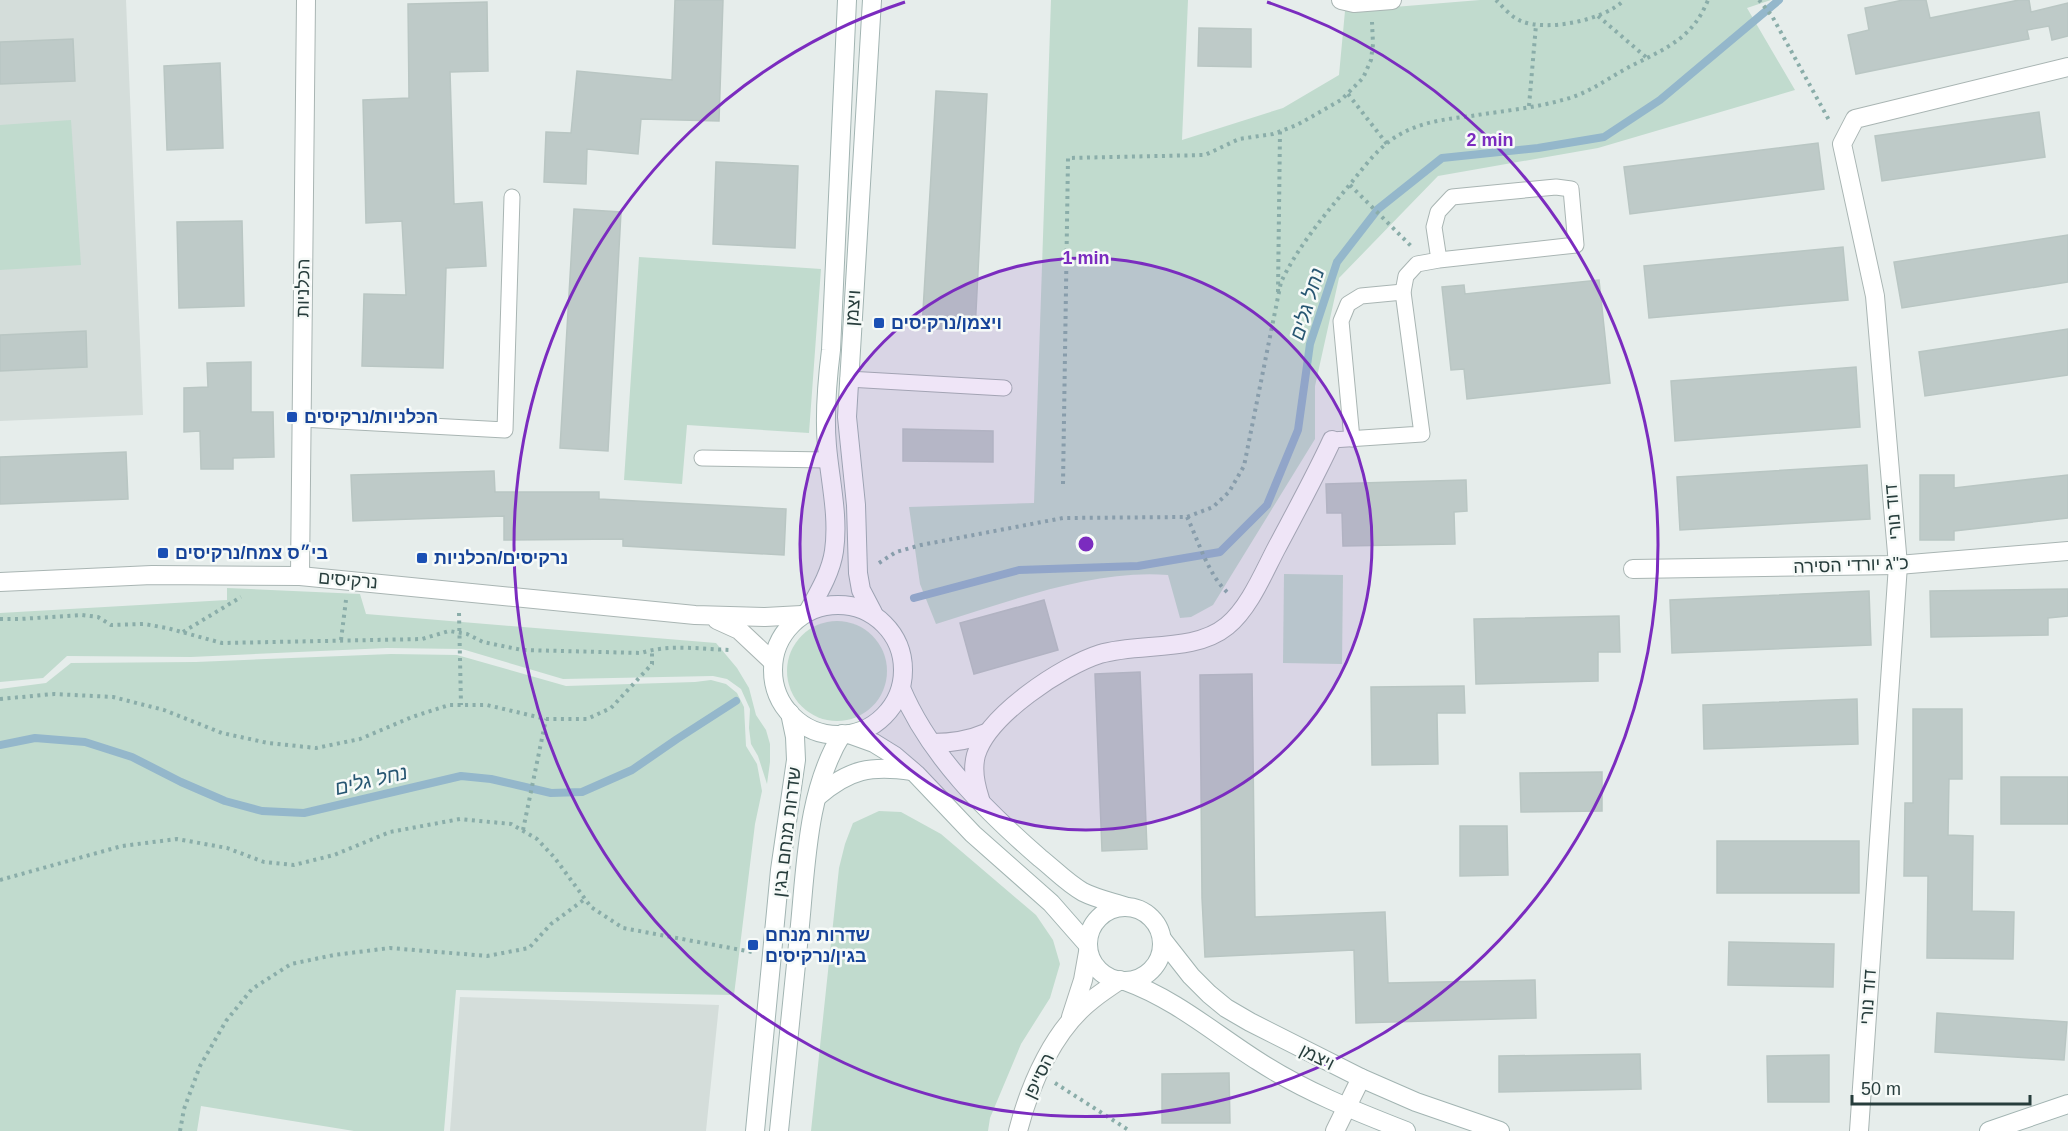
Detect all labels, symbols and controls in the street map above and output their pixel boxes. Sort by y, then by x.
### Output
text: 2 min [1466,130,1514,150]
text: 1 min [1062,248,1110,268]
street label: הכלניות [292,258,314,318]
water label: נחל גלים [1286,265,1328,343]
street label: ויצמן [842,289,864,327]
place label: ויצמן/נרקיסים [891,313,1002,333]
marker: ויצמן/נרקיסים [872,316,886,330]
place label: הכלניות/נרקיסים [304,407,438,427]
marker: הכלניות/נרקיסים [285,410,299,424]
street label: דוד נורי [1881,483,1905,541]
centre of rings [1076,534,1096,554]
place label: בי״ס צמח/נרקיסים [175,543,328,563]
marker: בי״ס צמח/נרקיסים [156,546,170,560]
place label: נרקיסים/הכלניות [434,548,568,568]
marker: נרקיסים/הכלניות [415,551,429,565]
street label: כ"ג יורדי הסירה [1793,553,1909,577]
street label: נרקיסים [317,567,379,593]
water label: נחל גלים [332,761,410,799]
street label: שדרות מנחם בגין [769,766,805,898]
place label: שדרות מנחם בגין/נרקיסים [765,925,870,966]
marker: שדרות מנחם בגין/נרקיסים [746,938,760,952]
street label: דוד נורי [1856,969,1880,1025]
street label: ויצמן [1296,1040,1338,1074]
street label: הסייפן [1020,1050,1058,1102]
scale bar [1852,1068,2030,1106]
text: 50 m [1861,1079,1901,1099]

